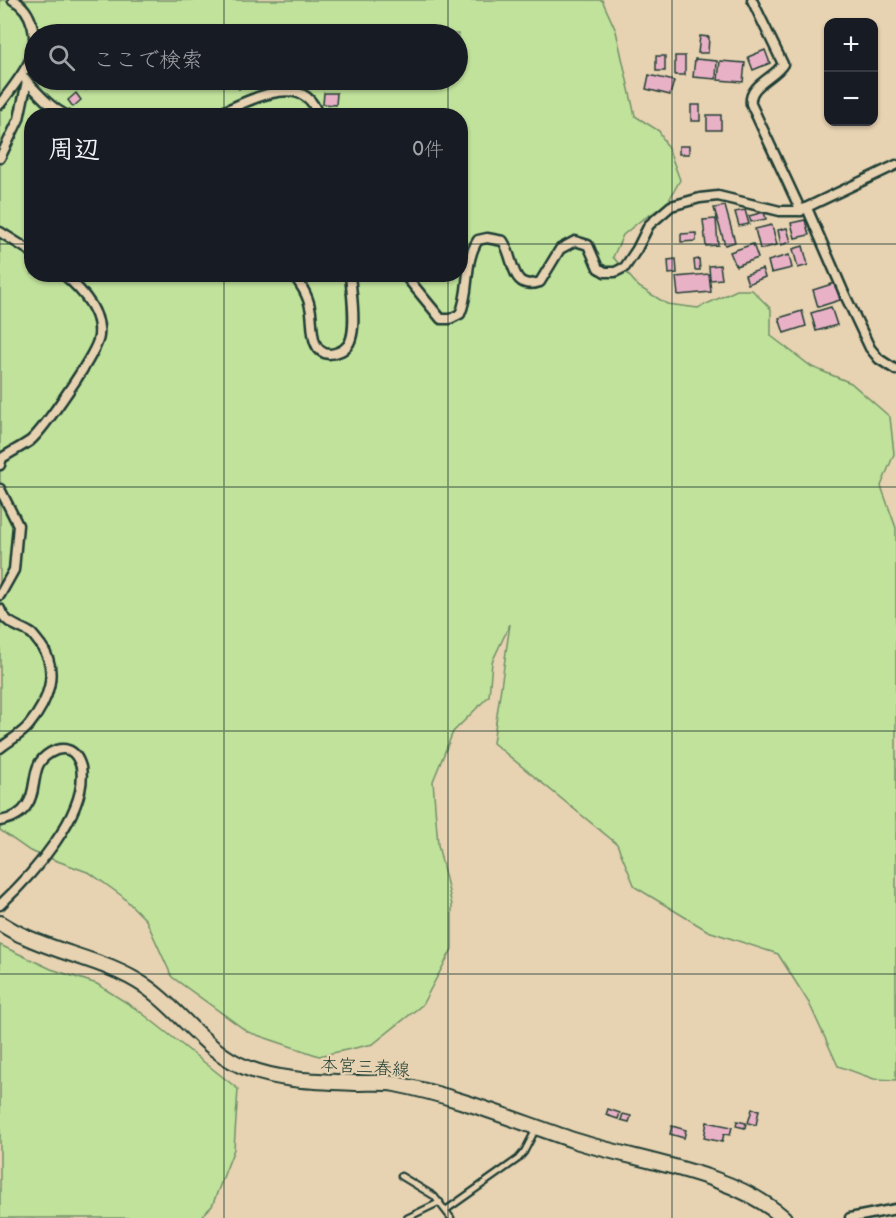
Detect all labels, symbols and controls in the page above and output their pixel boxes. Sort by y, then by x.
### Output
map controls [824,18,878,126]
button: + [824,18,878,72]
search box [24,24,468,90]
icon: search [45,41,78,74]
text: ここで検索 [93,47,203,74]
button: − [824,72,878,126]
text: 周辺 [48,135,100,166]
text: 0件 [412,138,444,162]
street label: 本宮三春線 [319,1054,411,1081]

